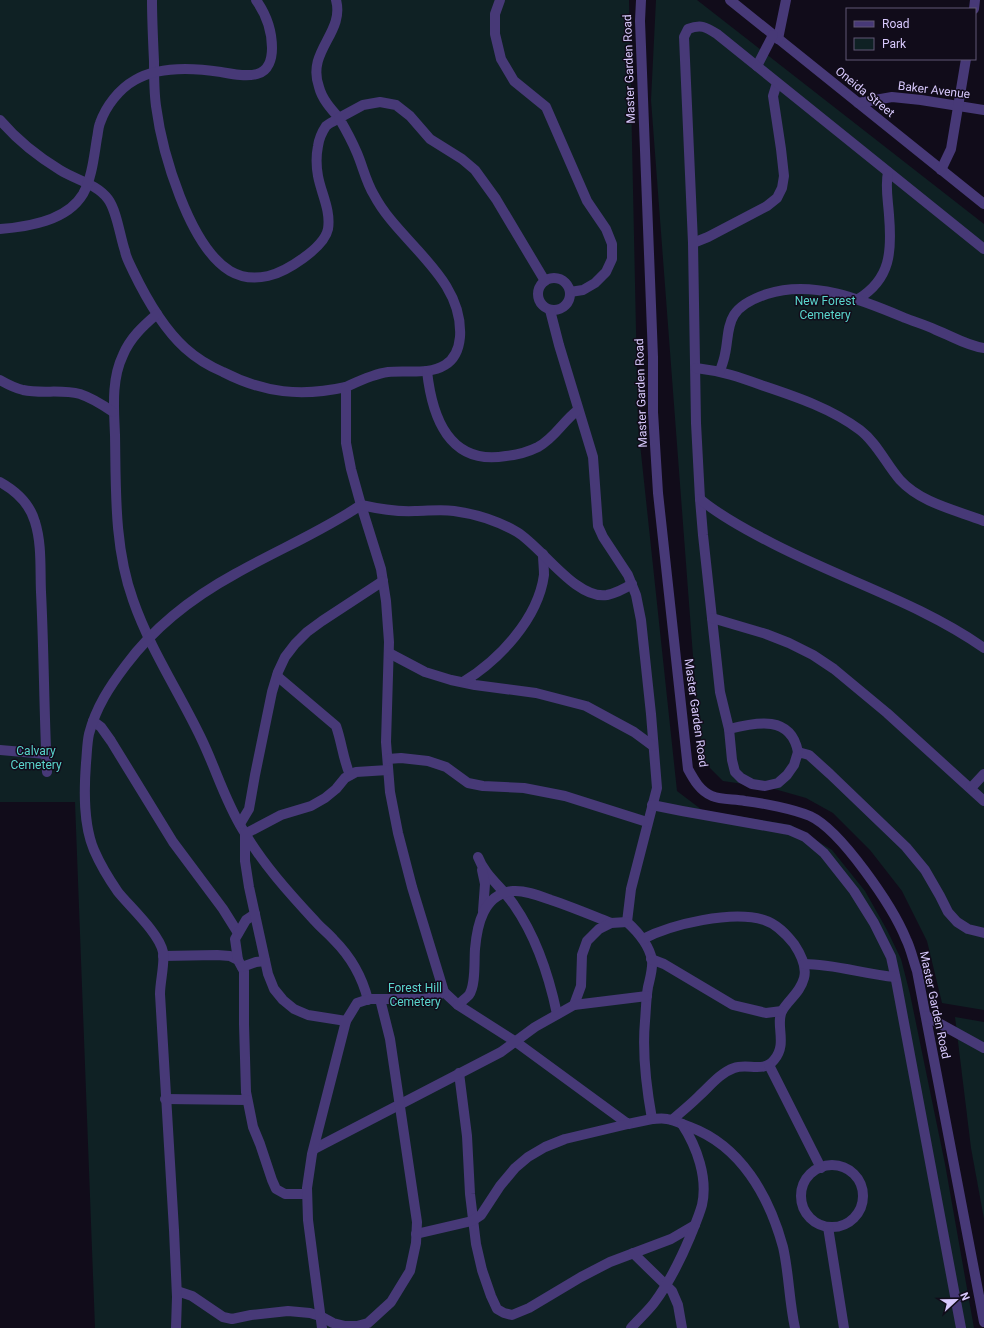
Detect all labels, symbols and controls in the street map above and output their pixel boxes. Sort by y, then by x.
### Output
legend [846,8,976,60]
street label: Master Garden Road [620,14,638,124]
text: Road [882,17,910,31]
text: Park [882,37,907,51]
street label: Oneida Street [833,64,897,120]
street label: Baker Avenue [897,79,971,101]
park label: New Forest Cemetery [795,294,855,322]
street label: Master Garden Road [632,338,650,448]
street label: Master Garden Road [681,658,711,768]
park label: Calvary Cemetery [10,744,62,772]
street label: Master Garden Road [917,950,953,1060]
park label: Forest Hill Cemetery [388,981,442,1009]
north arrow [936,1280,976,1320]
text: N [957,1290,972,1303]

